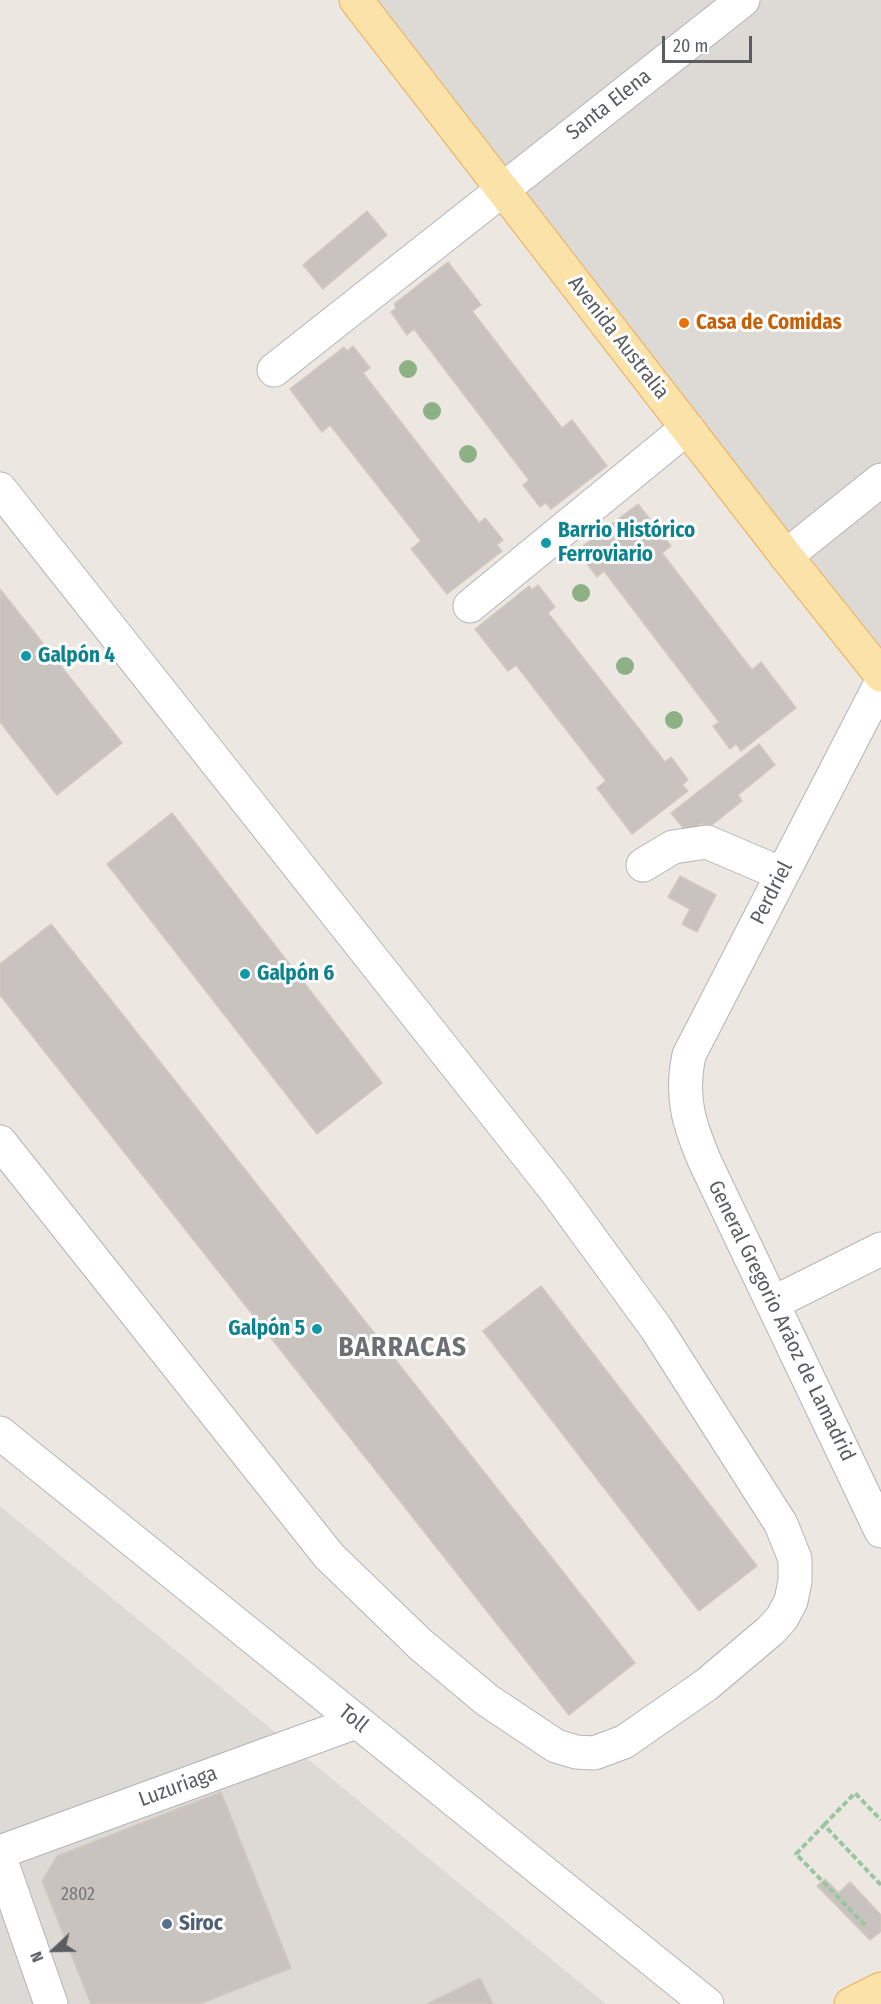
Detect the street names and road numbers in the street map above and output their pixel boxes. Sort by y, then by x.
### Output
street label: Santa Elena [562,64,656,146]
street label: Avenida Australia [562,271,674,405]
street label: Perdriel [746,857,798,929]
street label: General Gregorio Aráoz de Lamadrid [702,1177,860,1465]
street label: Toll [333,1700,373,1738]
street label: Luzuriaga [135,1761,221,1813]

